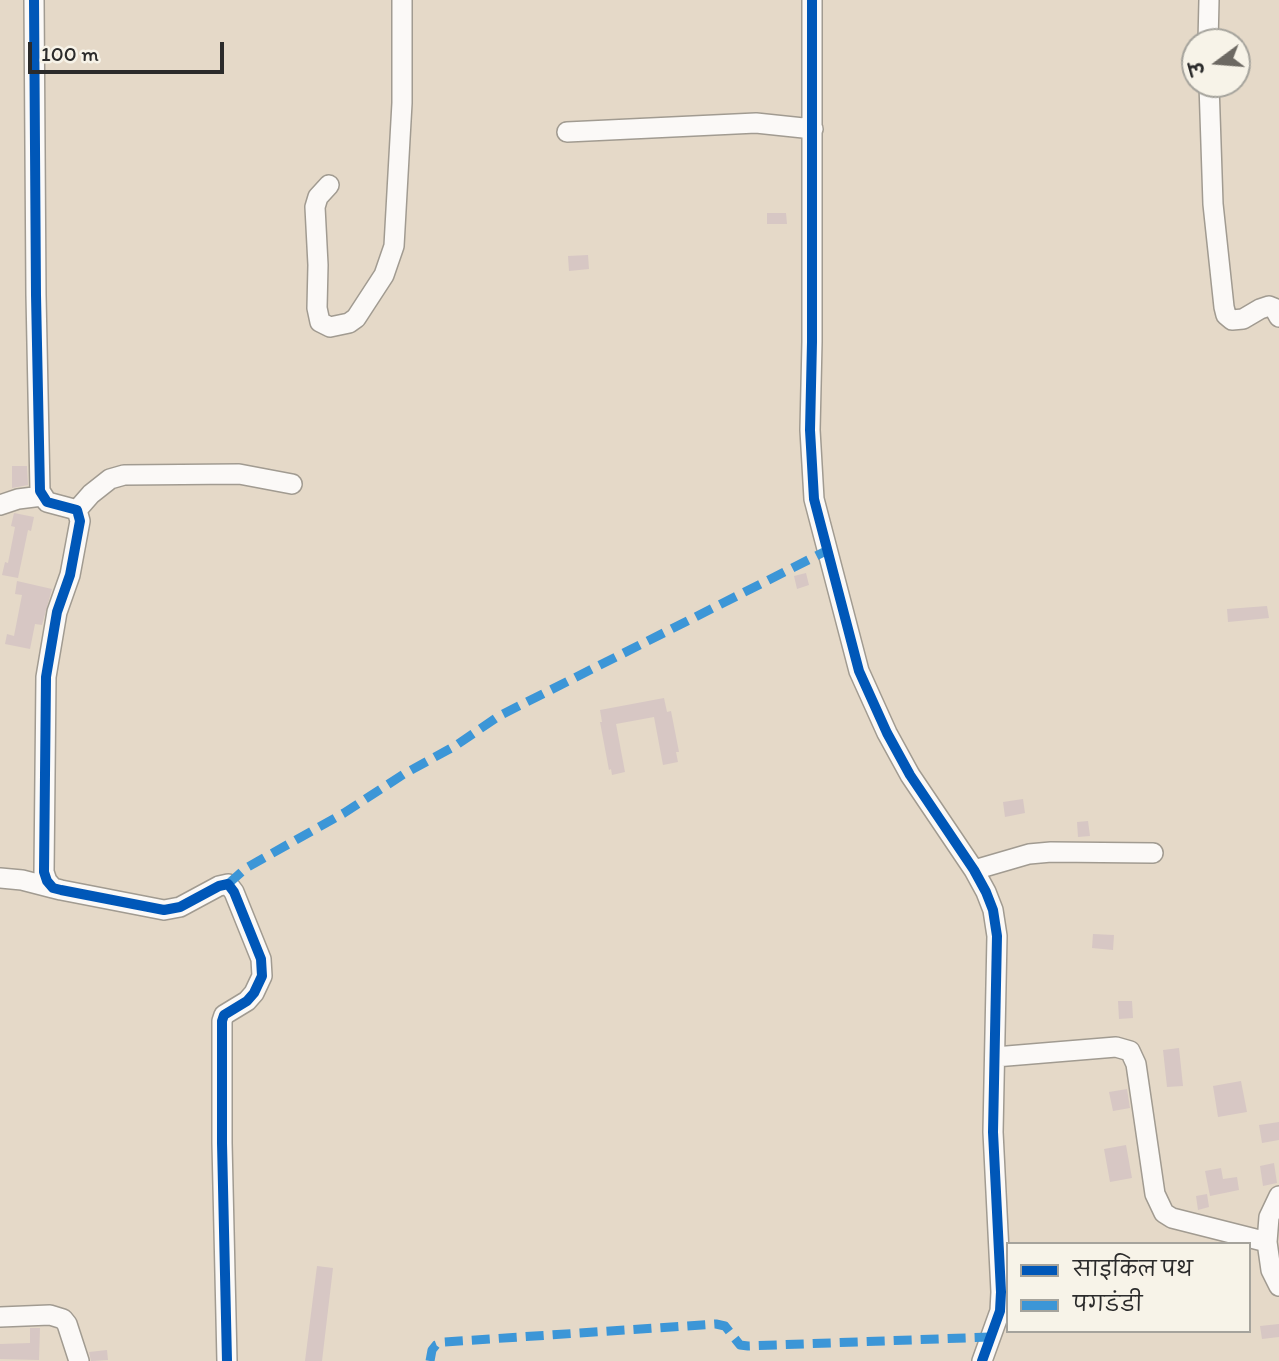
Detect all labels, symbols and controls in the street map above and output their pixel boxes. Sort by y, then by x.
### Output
scale bar [32,28,228,72]
north arrow [1181,28,1251,98]
text: 100 m [41,41,99,66]
text: उ [1184,59,1210,78]
legend [1006,1242,1251,1333]
text: साइकिल पथ [1073,1256,1193,1281]
text: पगडंडी [1073,1291,1143,1316]

